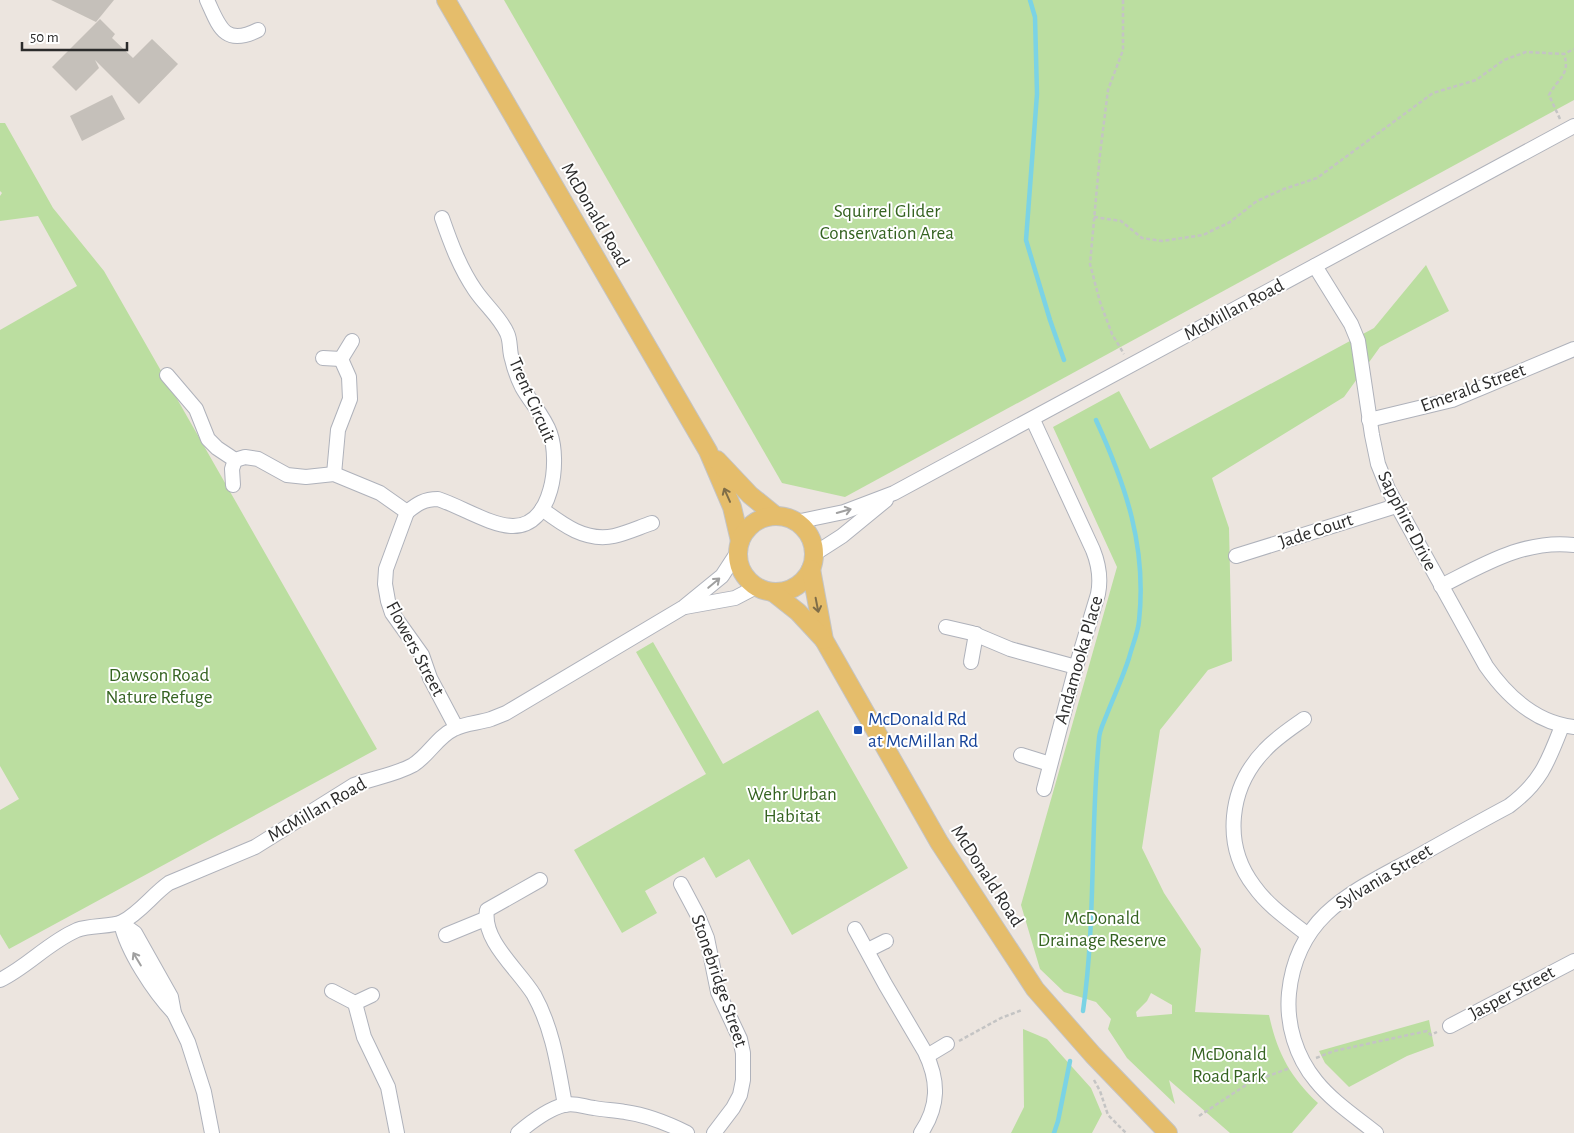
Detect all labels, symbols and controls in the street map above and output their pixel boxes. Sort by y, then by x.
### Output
scale bar [22,20,128,52]
text: 50 m [30,30,59,45]
street label: McDonald Road [558,160,633,270]
park label: Squirrel Glider Conservation Area [820,202,954,243]
street label: McMillan Road [1181,276,1287,344]
street label: Trent Circuit [505,355,559,445]
street label: Emerald Street [1418,360,1528,416]
street label: Sapphire Drive [1374,468,1440,574]
one-way arrow [722,488,732,503]
one-way arrow [835,506,851,516]
street label: Jade Court [1277,510,1355,552]
one-way arrow [707,577,720,588]
street label: Andamooka Place [1052,594,1106,726]
one-way arrow [813,596,822,612]
street label: Flowers Street [382,598,448,700]
park label: Dawson Road Nature Refuge [105,666,213,707]
place label: McDonald Rd at McMillan Rd [868,710,978,751]
marker: McDonald Rd at McMillan Rd [852,724,864,736]
street label: McMillan Road [265,774,370,846]
park label: Wehr Urban Habitat [747,785,837,826]
street label: McDonald Road [947,822,1027,930]
street label: Sylvania Street [1332,841,1436,913]
park label: McDonald Drainage Reserve [1038,909,1166,950]
street label: Stonebridge Street [687,912,751,1050]
one-way arrow [131,953,141,967]
street label: Jasper Street [1466,963,1558,1023]
park label: McDonald Road Park [1191,1045,1267,1086]

